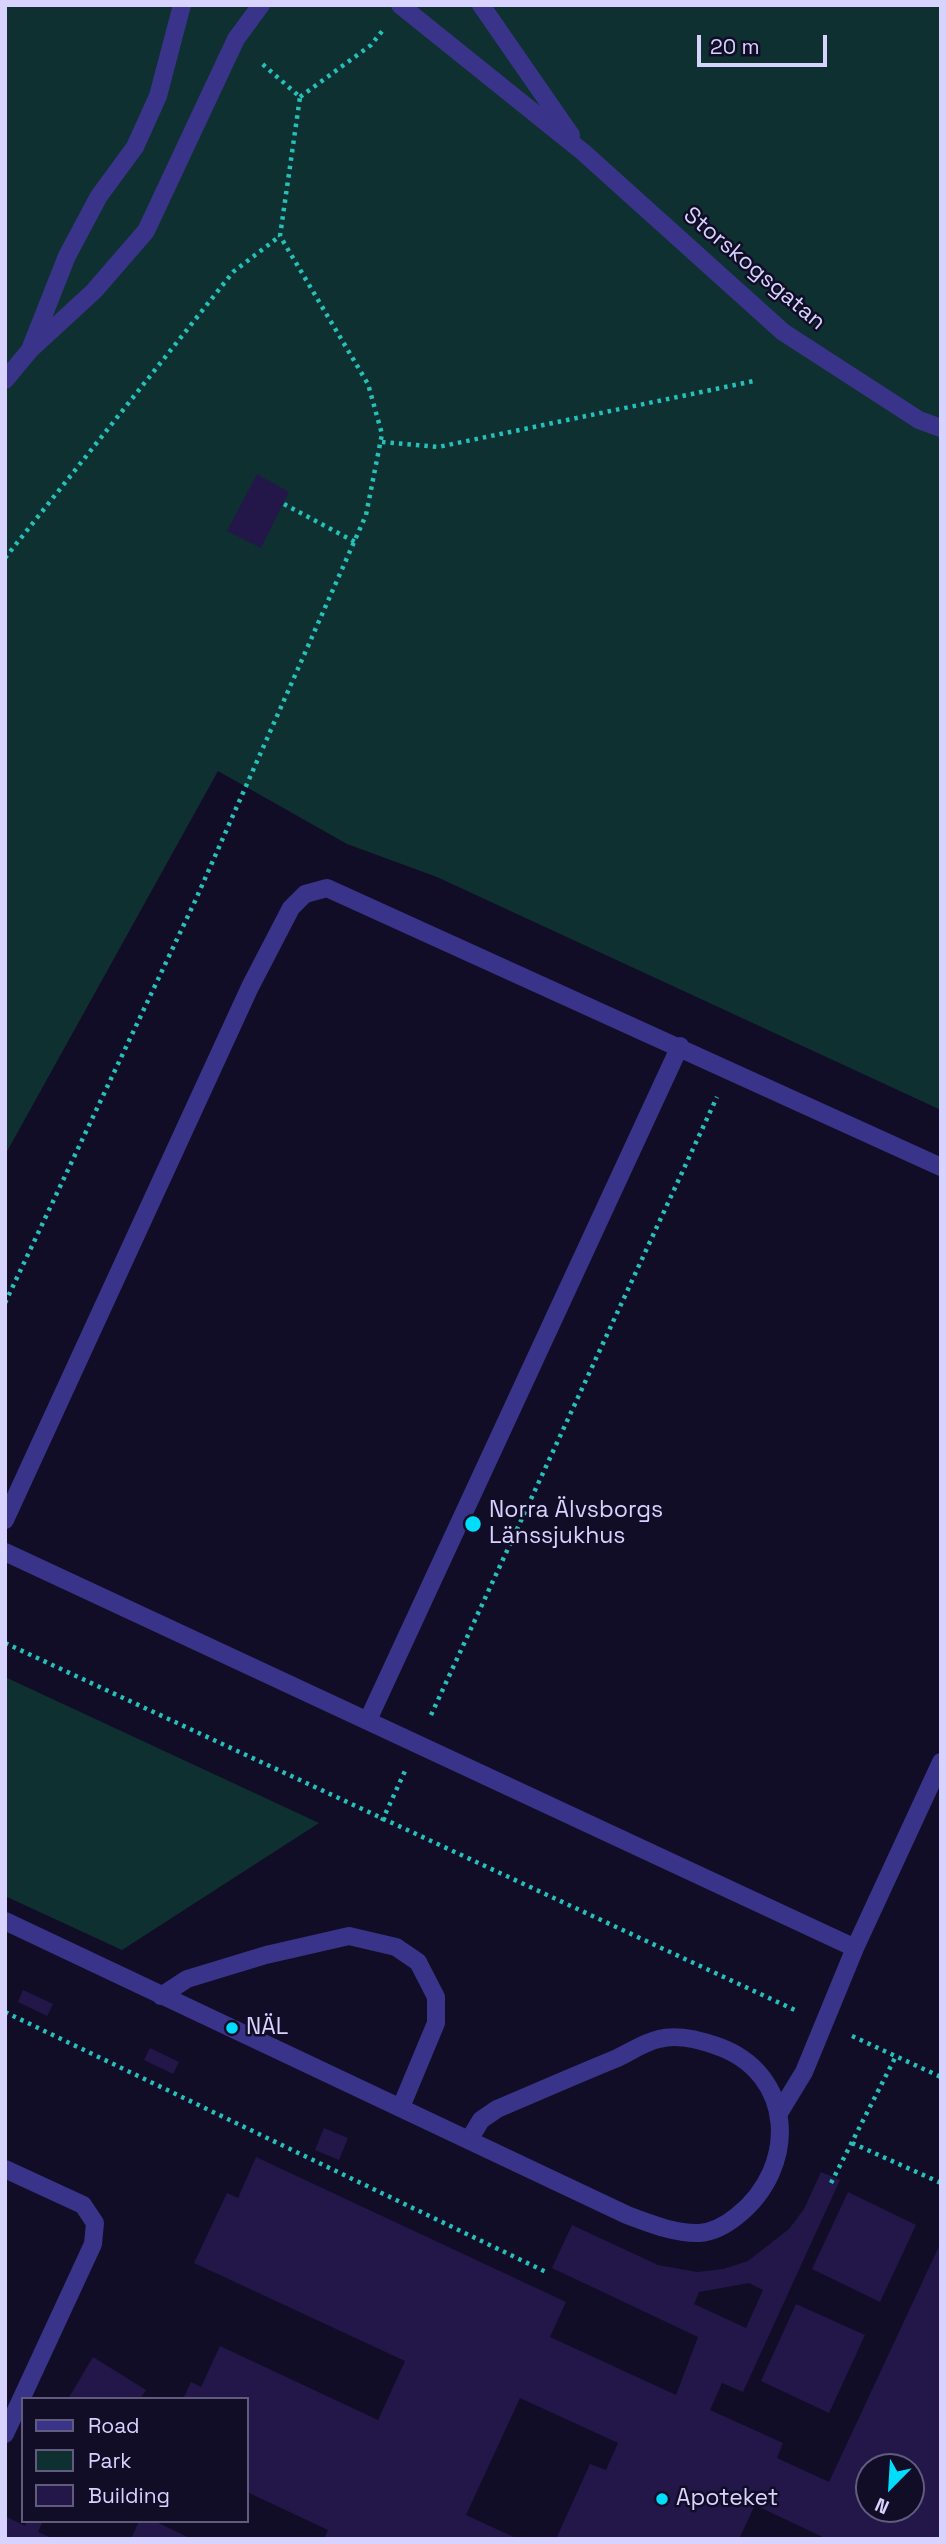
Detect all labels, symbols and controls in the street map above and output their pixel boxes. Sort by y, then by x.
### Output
scale bar [701,21,830,65]
text: 20 m [710,33,760,60]
street label: Storskogsgatan [677,202,831,336]
place label: Norra Älvsborgs Länssjukhus [489,1497,663,1551]
marker: Norra Älvsborgs Länssjukhus [463,1514,483,1534]
place label: NÄL [246,2014,288,2042]
marker: NÄL [224,2020,240,2036]
legend [21,2397,248,2523]
text: Road [88,2412,140,2439]
text: Park [88,2447,132,2474]
north arrow [855,2453,925,2523]
text: Building [88,2482,170,2509]
place label: Apoteket [676,2485,778,2513]
marker: Apoteket [654,2491,670,2507]
text: N [871,2492,893,2520]

